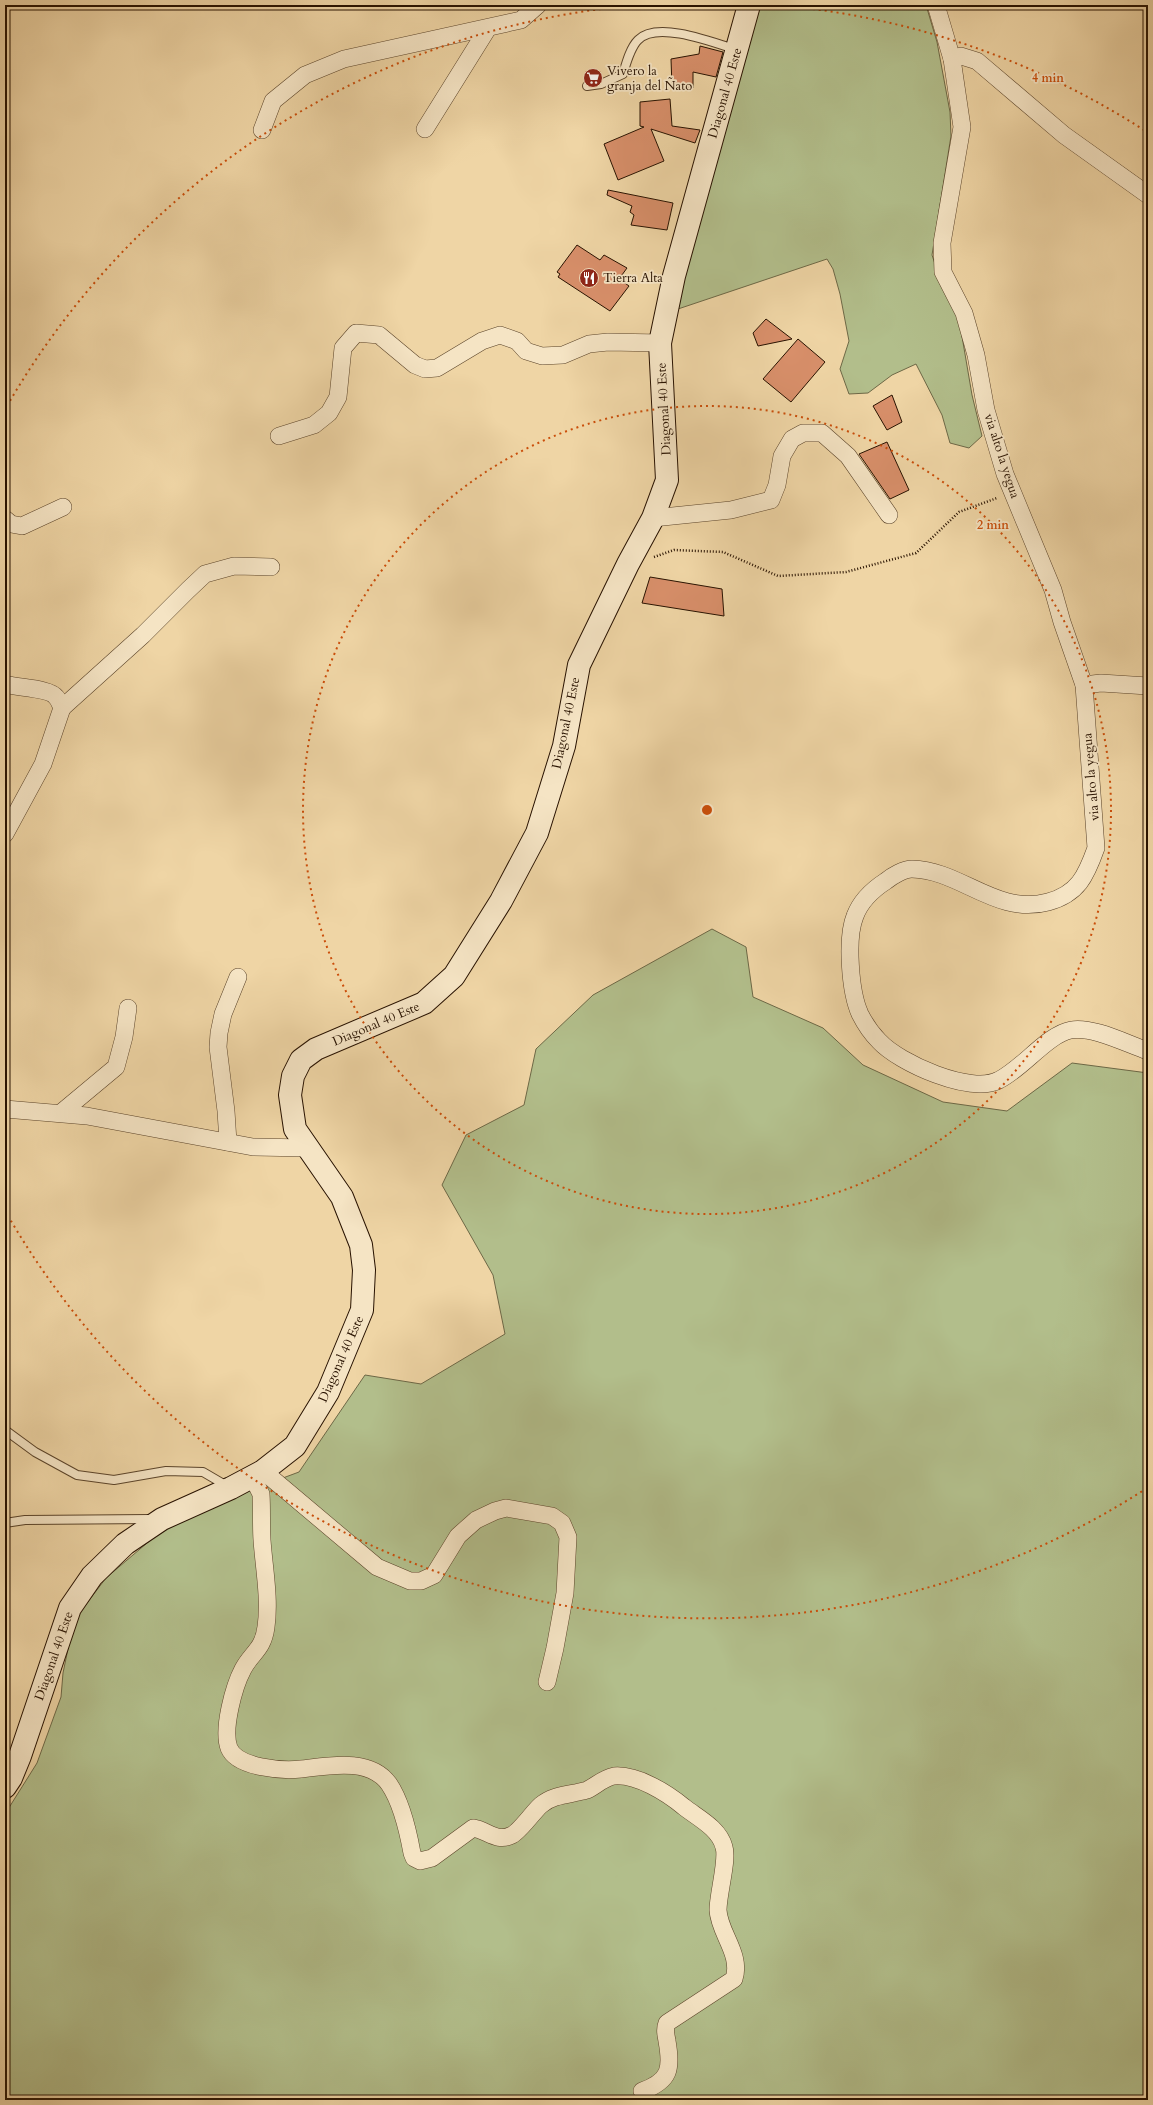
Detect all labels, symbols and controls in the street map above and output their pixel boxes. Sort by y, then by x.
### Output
street label: Diagonal 40 Este [704,46,747,140]
place label: Vivero la granja del Ñato [607,62,692,95]
supermarket icon: Vivero la granja del Ñato [582,67,604,89]
text: 4 min [1032,70,1064,86]
restaurant icon: Tierra Alta [578,267,600,289]
place label: Tierra Alta [603,269,663,287]
street label: Diagonal 40 Este [653,362,675,456]
street label: via alto la yegua [980,411,1024,501]
text: 2 min [977,517,1009,533]
street label: Diagonal 40 Este [548,675,585,770]
street label: via alto la yegua [1078,732,1104,822]
centre of rings [700,803,714,817]
street label: Diagonal 40 Este [330,997,422,1050]
street label: Diagonal 40 Este [314,1313,368,1405]
street label: Diagonal 40 Este [30,1609,78,1703]

